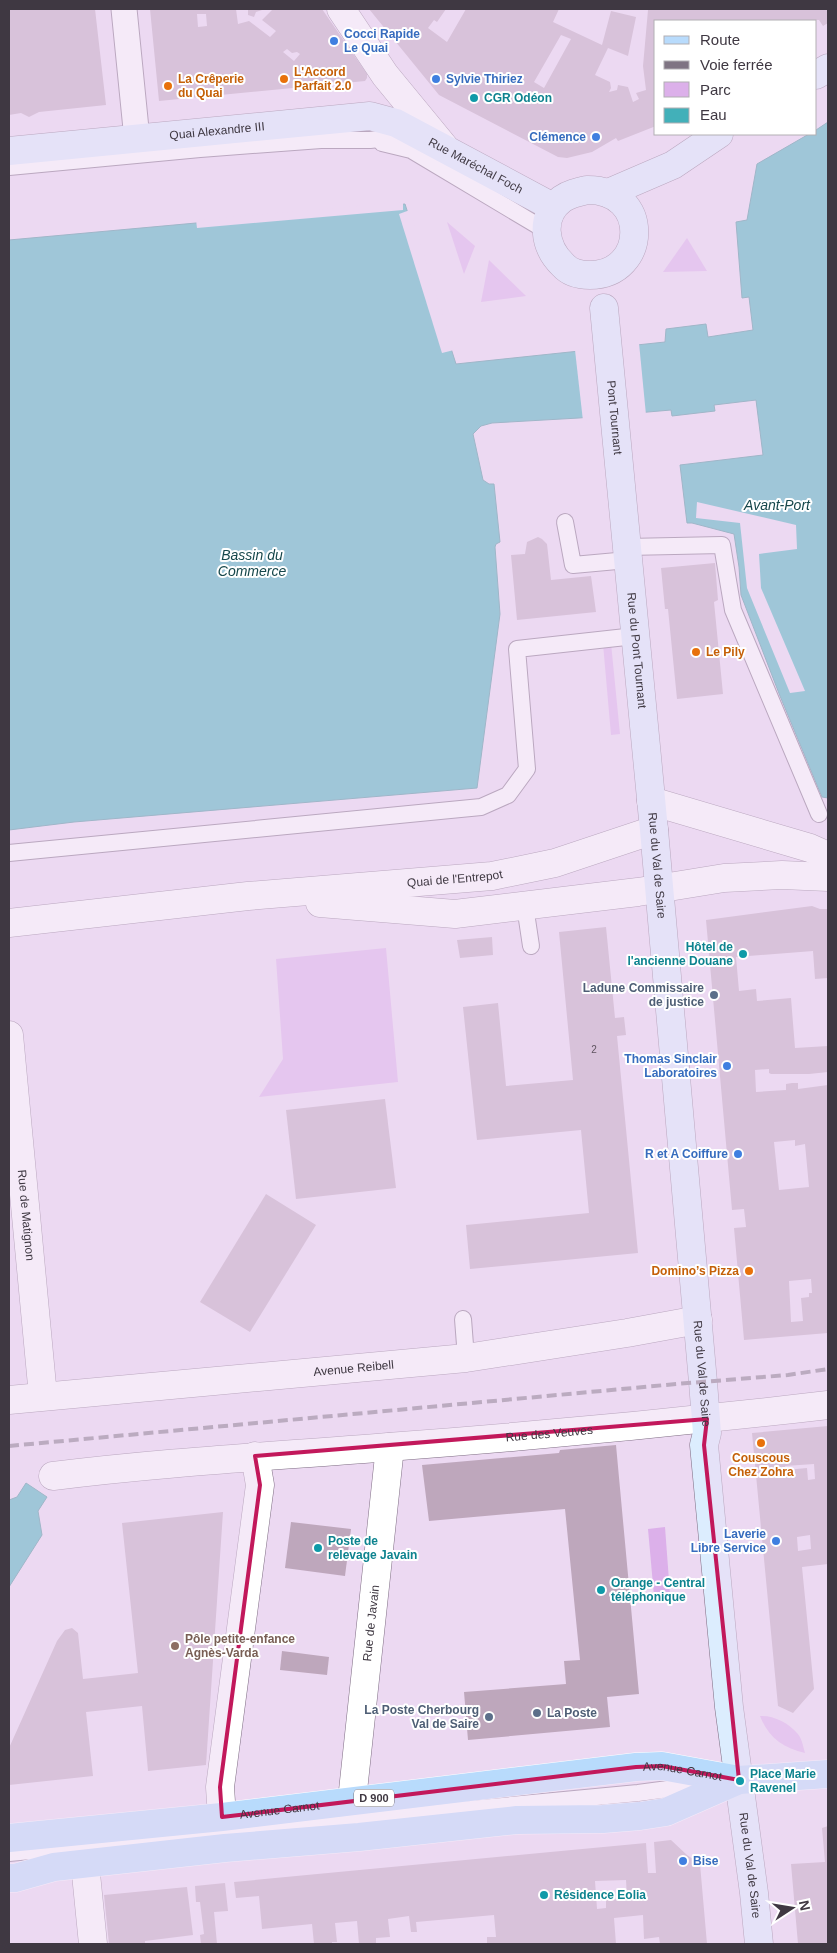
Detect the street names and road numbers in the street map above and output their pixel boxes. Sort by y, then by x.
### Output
street label: Quai Alexandre III [169,119,265,142]
street label: Rue Maréchal Foch [426,135,525,197]
street label: Pont Tournant [604,380,625,456]
street label: Rue du Pont Tournant [624,592,649,710]
street label: Rue du Val de Saire [645,812,669,920]
street label: Quai de l'Entrepot [406,867,504,890]
street label: Rue de Matignon [15,1169,37,1261]
street label: Rue du Val de Saire [691,1320,714,1428]
street label: Avenue Reibell [313,1358,394,1379]
street label: Rue des Veuves [505,1423,593,1445]
street label: Rue de Javain [360,1584,382,1662]
street label: Avenue Carnot [643,1759,724,1784]
road number: D 900 [354,1790,394,1806]
street label: Avenue Carnot [239,1798,321,1822]
street label: Rue du Val de Saire [736,1811,763,1919]

